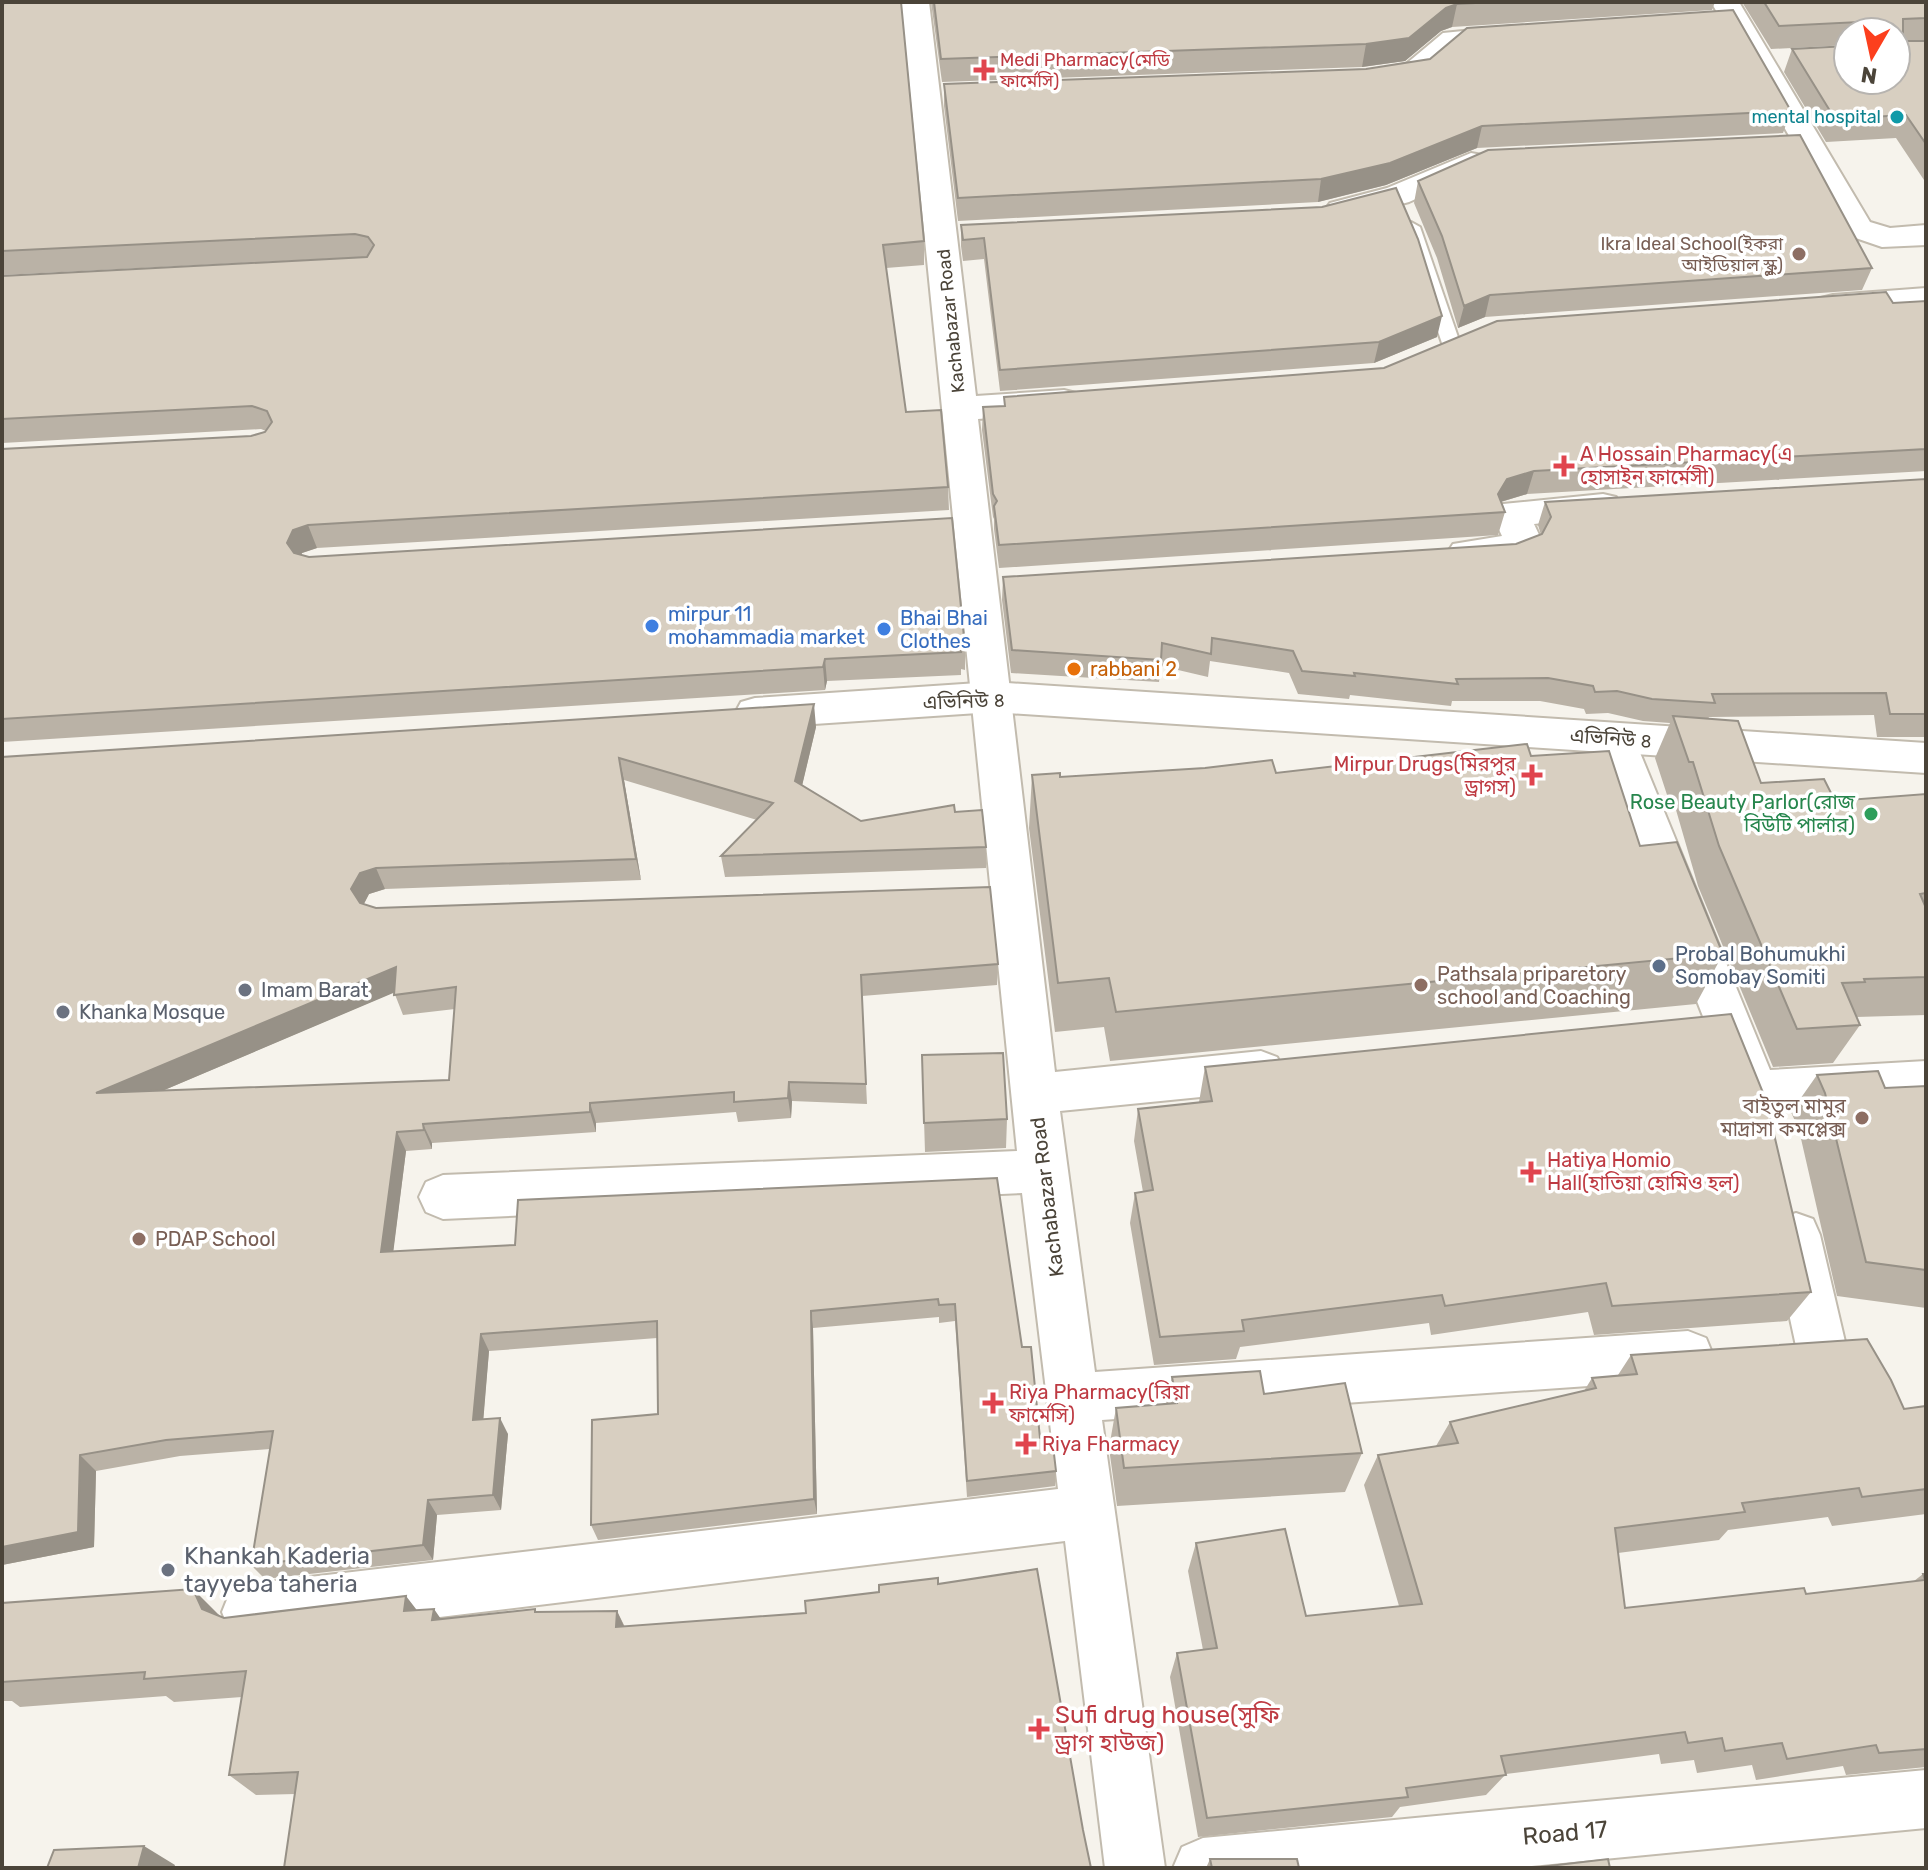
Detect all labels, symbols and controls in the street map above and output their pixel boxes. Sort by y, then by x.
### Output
north arrow [1832,16,1912,96]
place label: Medi Pharmacy(মেডি ফার্মেসি) [999,49,1170,92]
marker: Medi Pharmacy(মেডি ফার্মেসি) [975,61,993,79]
text: N [1859,61,1879,90]
place label: mental hospital [1751,106,1881,128]
marker: mental hospital [1888,108,1906,126]
place label: Ikra Ideal School(ইকরা আইডিয়াল স্কুল) [1600,233,1783,277]
marker: Ikra Ideal School(ইকরা আইডিয়াল স্কুল) [1790,245,1808,263]
street label: Kachabazar Road [932,248,970,394]
place label: A Hossain Pharmacy(এ হোসাইন ফার্মেসী) [1580,442,1793,489]
marker: A Hossain Pharmacy(এ হোসাইন ফার্মেসী) [1555,457,1573,475]
place label: mirpur 11 mohammadia market [668,602,865,649]
place label: Bhai Bhai Clothes [900,606,988,653]
marker: mirpur 11 mohammadia market [643,617,661,635]
marker: Bhai Bhai Clothes [875,620,893,638]
place label: rabbani 2 [1090,657,1177,681]
marker: rabbani 2 [1065,660,1083,678]
street label: এভিনিউ ৪ [922,688,1006,714]
street label: এভিনিউ ৪ [1569,723,1653,753]
place label: Mirpur Drugs(মিরপুর ড্রাগস) [1334,752,1517,799]
marker: Mirpur Drugs(মিরপুর ড্রাগস) [1523,766,1541,784]
place label: Rose Beauty Parlor(রোজ বিউটি পার্লার) [1630,790,1856,837]
marker: Rose Beauty Parlor(রোজ বিউটি পার্লার) [1862,805,1880,823]
place label: Probal Bohumukhi Somobay Somiti [1675,942,1846,989]
marker: Probal Bohumukhi Somobay Somiti [1650,957,1668,975]
place label: Pathsala priparetory school and Coaching [1437,962,1631,1009]
marker: Pathsala priparetory school and Coaching [1412,976,1430,994]
place label: Imam Barat [261,978,369,1002]
marker: Imam Barat [236,981,254,999]
place label: Khanka Mosque [79,1000,225,1024]
marker: Khanka Mosque [54,1003,72,1021]
place label: বাইতুল মামুর মাদ্রাসা কমপ্লেক্স [1720,1094,1847,1141]
marker: বাইতুল মামুর মাদ্রাসা কমপ্লেক্স [1853,1109,1871,1127]
street label: Kachabazar Road [1025,1116,1069,1278]
place label: Hatiya Homio Hall(হাতিয়া হোমিও হল) [1547,1148,1740,1195]
marker: Hatiya Homio Hall(হাতিয়া হোমিও হল) [1522,1163,1540,1181]
place label: PDAP School [155,1227,276,1251]
marker: PDAP School [130,1230,148,1248]
place label: Riya Pharmacy(রিয়া ফার্মেসি) [1008,1380,1190,1427]
marker: Riya Pharmacy(রিয়া ফার্মেসি) [984,1394,1002,1412]
place label: Riya Fharmacy [1042,1432,1180,1456]
marker: Riya Fharmacy [1017,1435,1035,1453]
place label: Khankah Kaderia tayyeba taheria [184,1542,370,1598]
marker: Khankah Kaderia tayyeba taheria [159,1561,177,1579]
place label: Sufi drug house(সুফি ড্রাগ হাউজ) [1054,1701,1280,1757]
marker: Sufi drug house(সুফি ড্রাগ হাউজ) [1030,1720,1048,1738]
street label: Road 17 [1521,1815,1609,1851]

